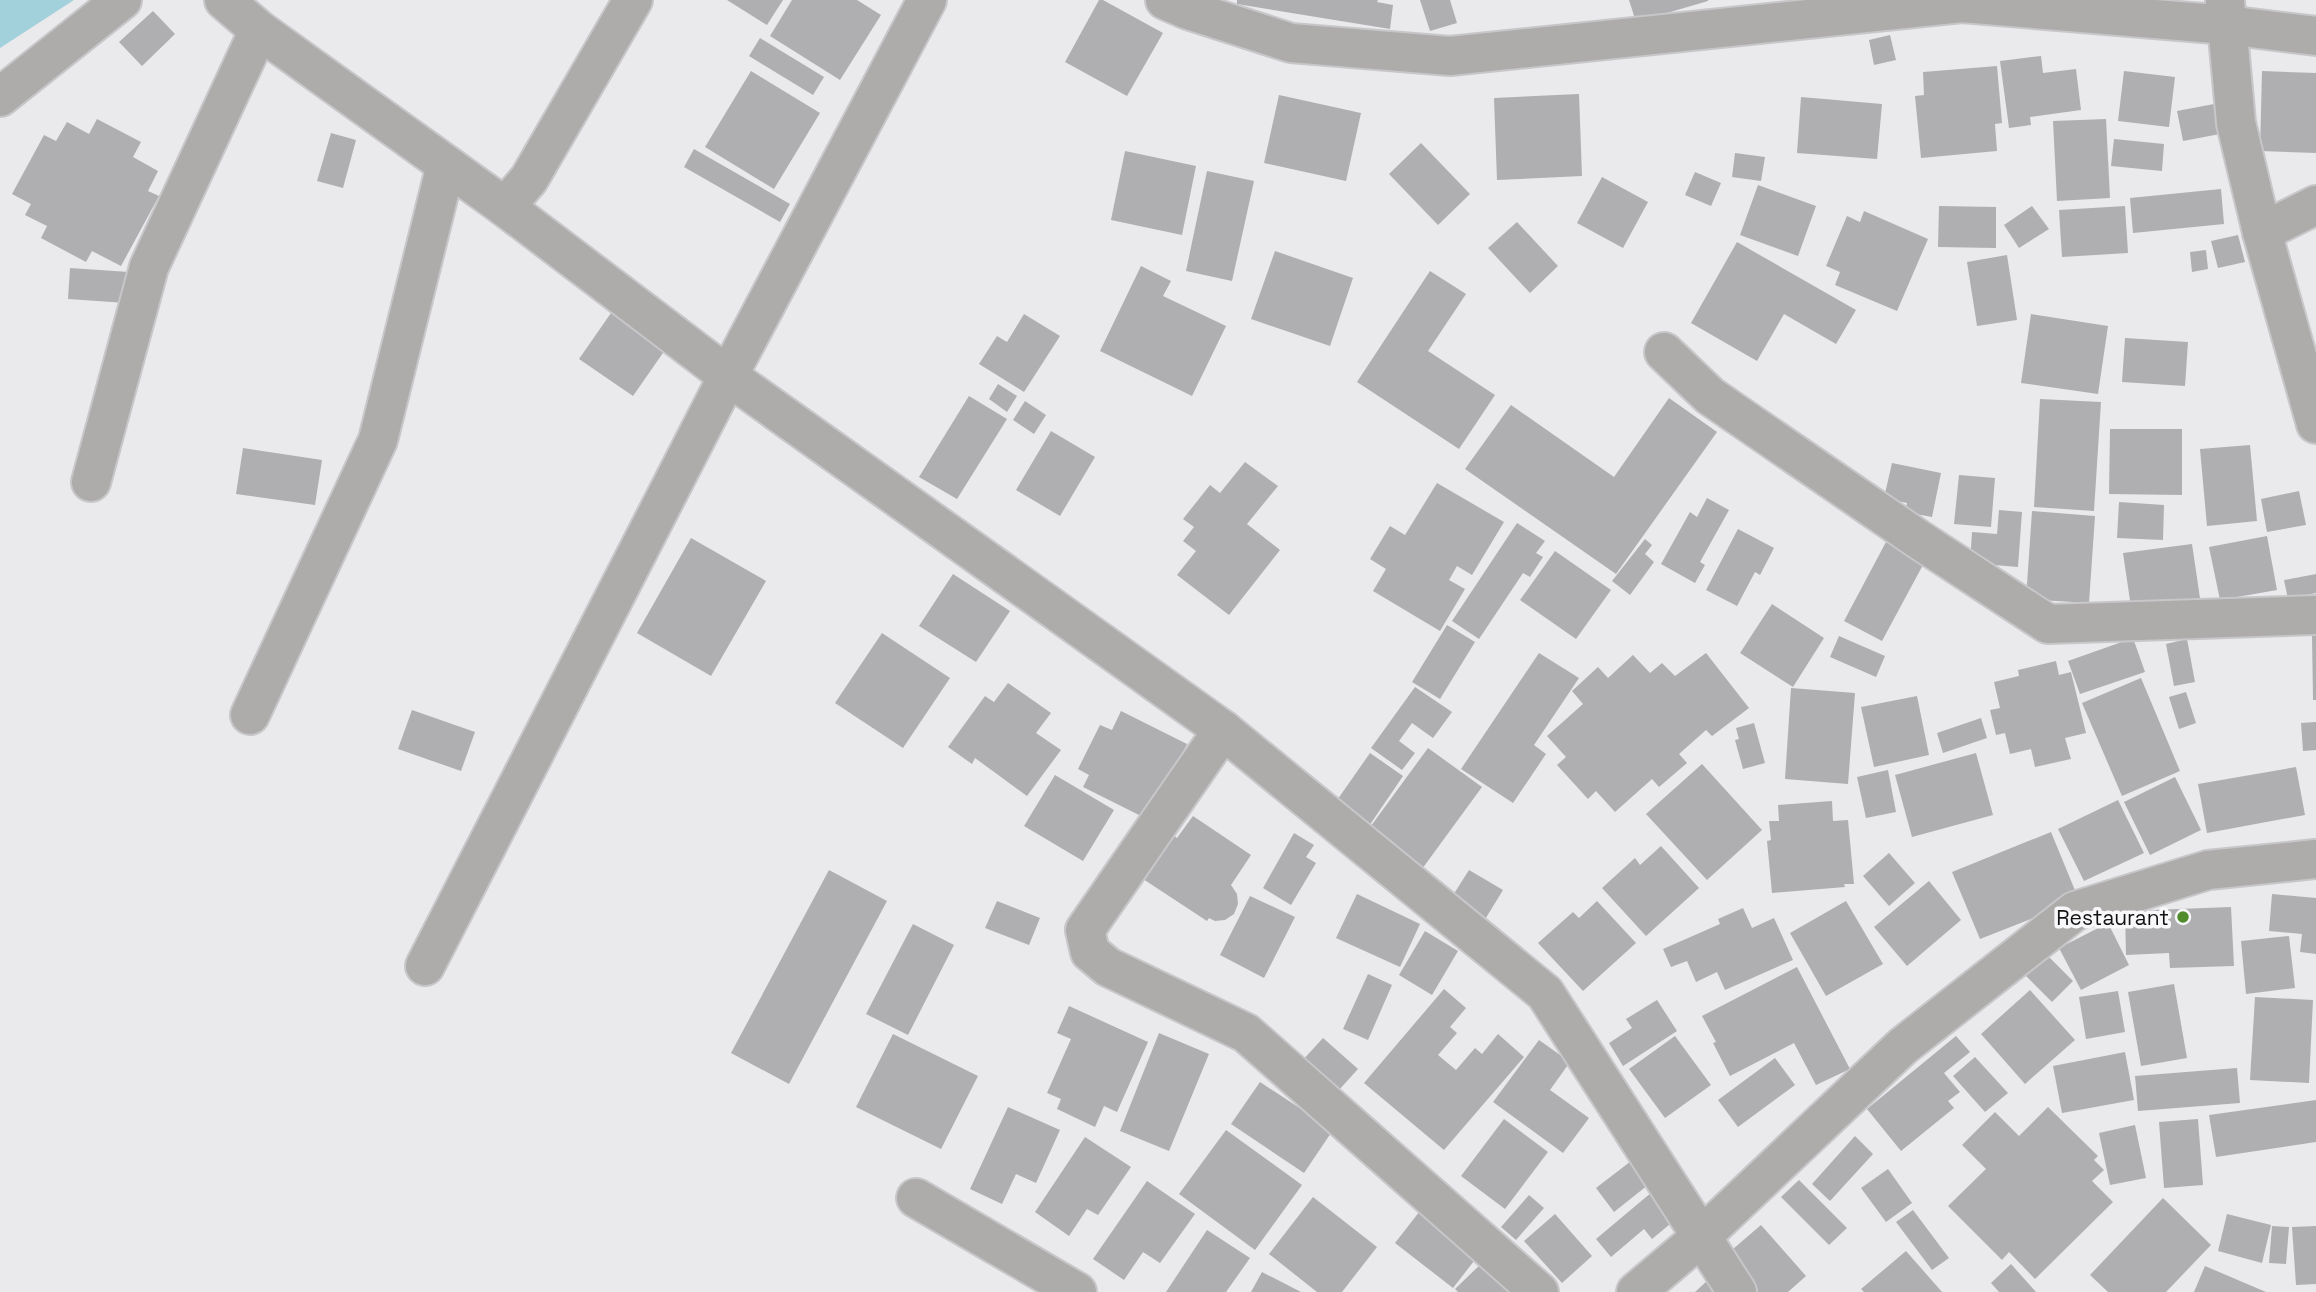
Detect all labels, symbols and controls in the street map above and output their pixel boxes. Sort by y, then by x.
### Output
place label: Restaurant [2056,904,2169,931]
marker: Restaurant [2175,909,2191,925]

